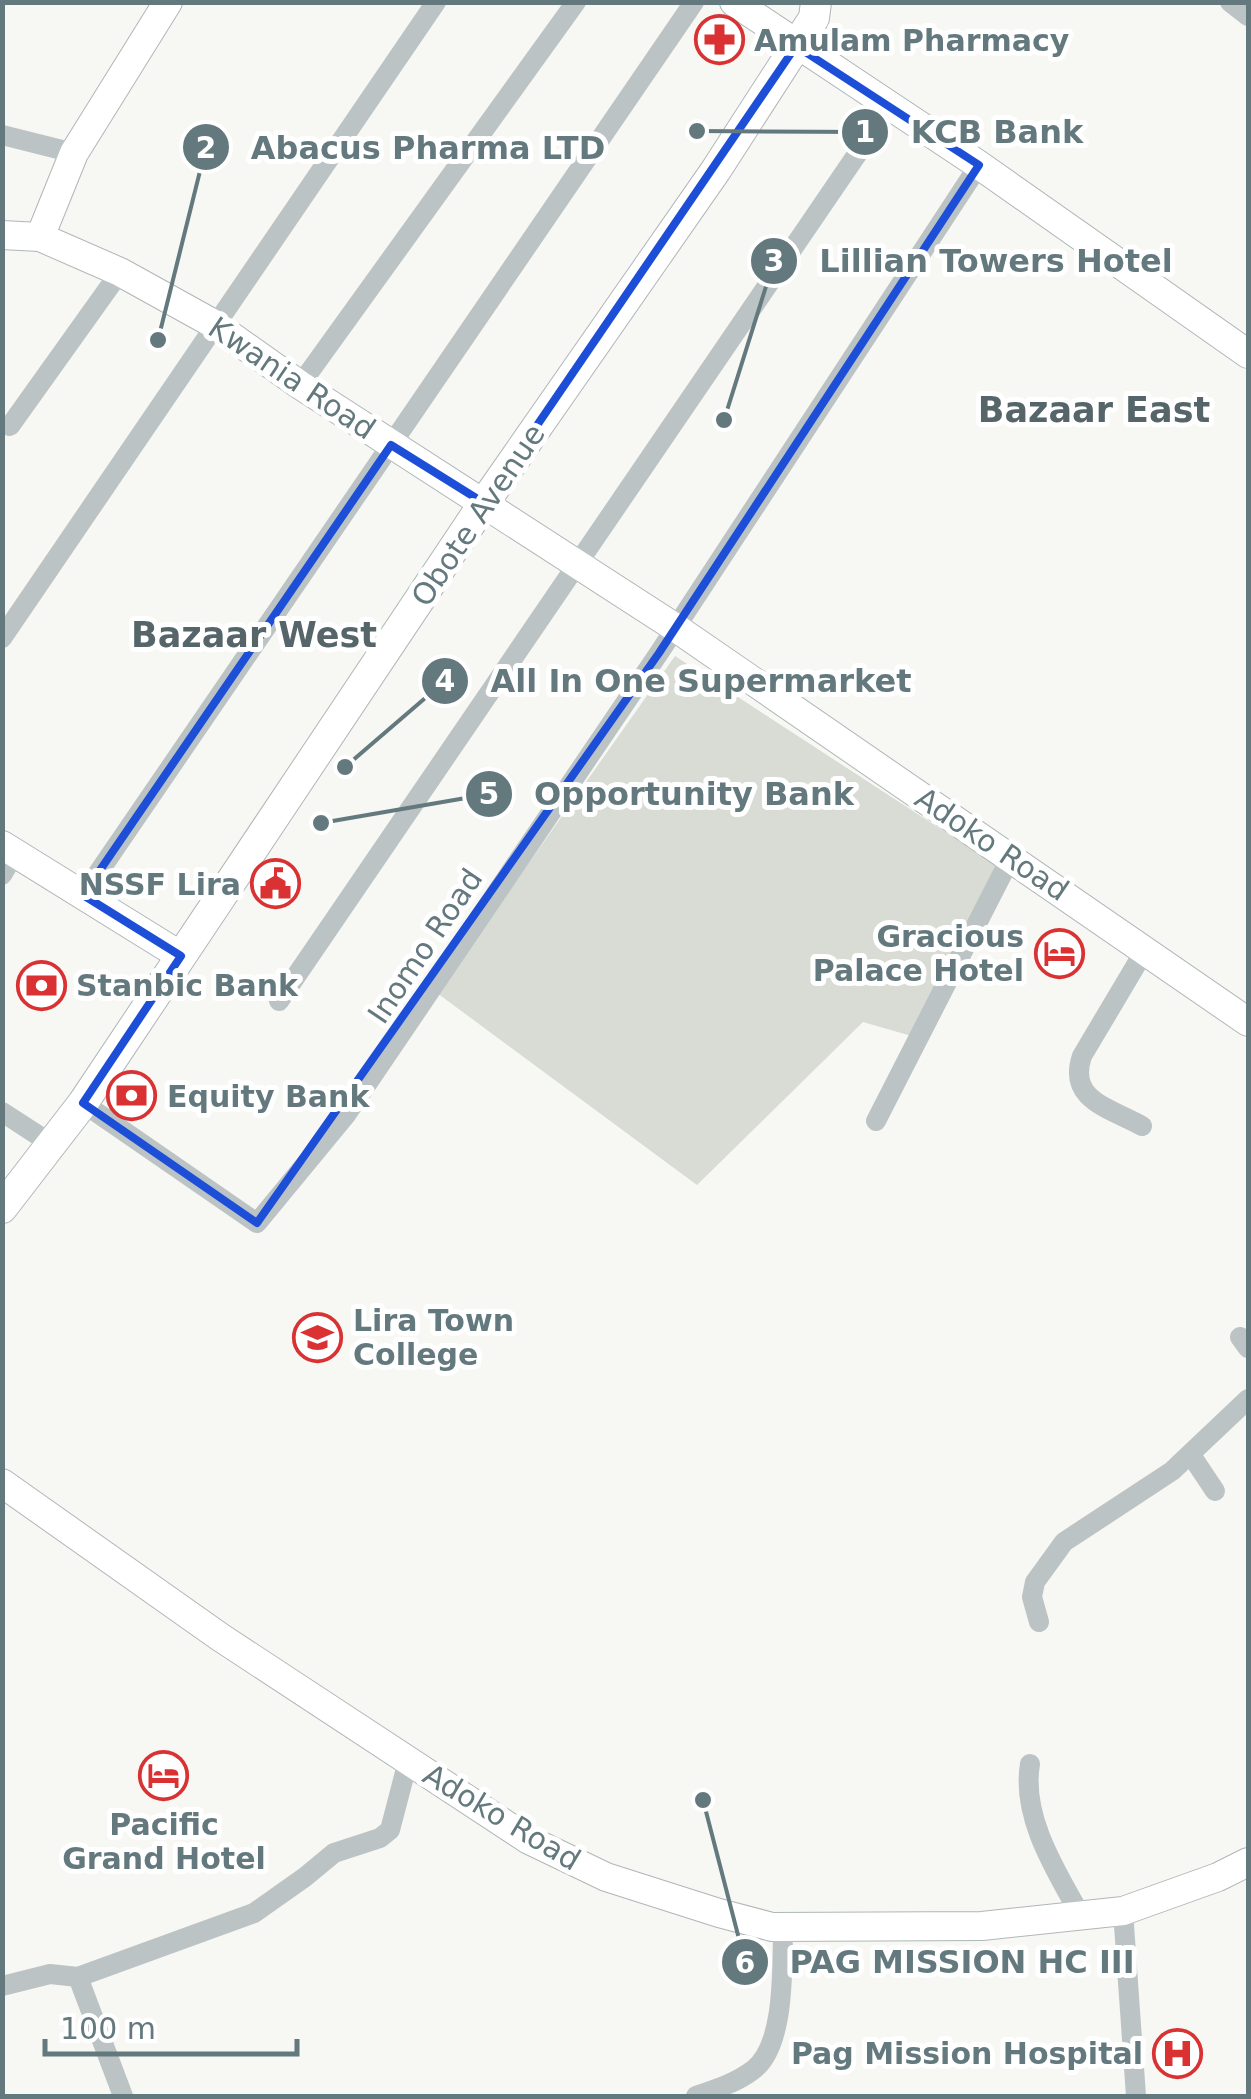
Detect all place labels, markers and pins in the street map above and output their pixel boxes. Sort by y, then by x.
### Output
pharmacy icon: Amulam Pharmacy [693,14,745,66]
place label: Amulam Pharmacy [754,23,1070,58]
callout: KCB Bank [840,101,1103,163]
callout: Abacus Pharma LTD [181,116,625,178]
callout: Lillian Towers Hotel [749,230,1192,292]
callout: All In One Supermarket [420,650,931,712]
callout: Opportunity Bank [464,763,874,825]
public building icon: NSSF Lira [250,858,302,910]
place label: NSSF Lira [79,867,241,902]
place label: Gracious Palace Hotel [813,919,1024,988]
hotel icon: Gracious Palace Hotel [1033,927,1085,979]
bank icon: Stanbic Bank [15,959,67,1011]
place label: Stanbic Bank [76,968,299,1003]
bank icon: Equity Bank [106,1070,158,1122]
place label: Equity Bank [167,1079,370,1114]
place label: Lira Town College [353,1303,514,1372]
school or university icon: Lira Town College [292,1311,344,1363]
hotel icon: Pacific Grand Hotel [138,1749,190,1801]
place label: Pacific Grand Hotel [62,1807,266,1876]
callout: PAG MISSION HC III [720,1931,1155,1993]
hospital icon: Pag Mission Hospital [1152,2027,1204,2079]
place label: Pag Mission Hospital [791,2036,1143,2071]

